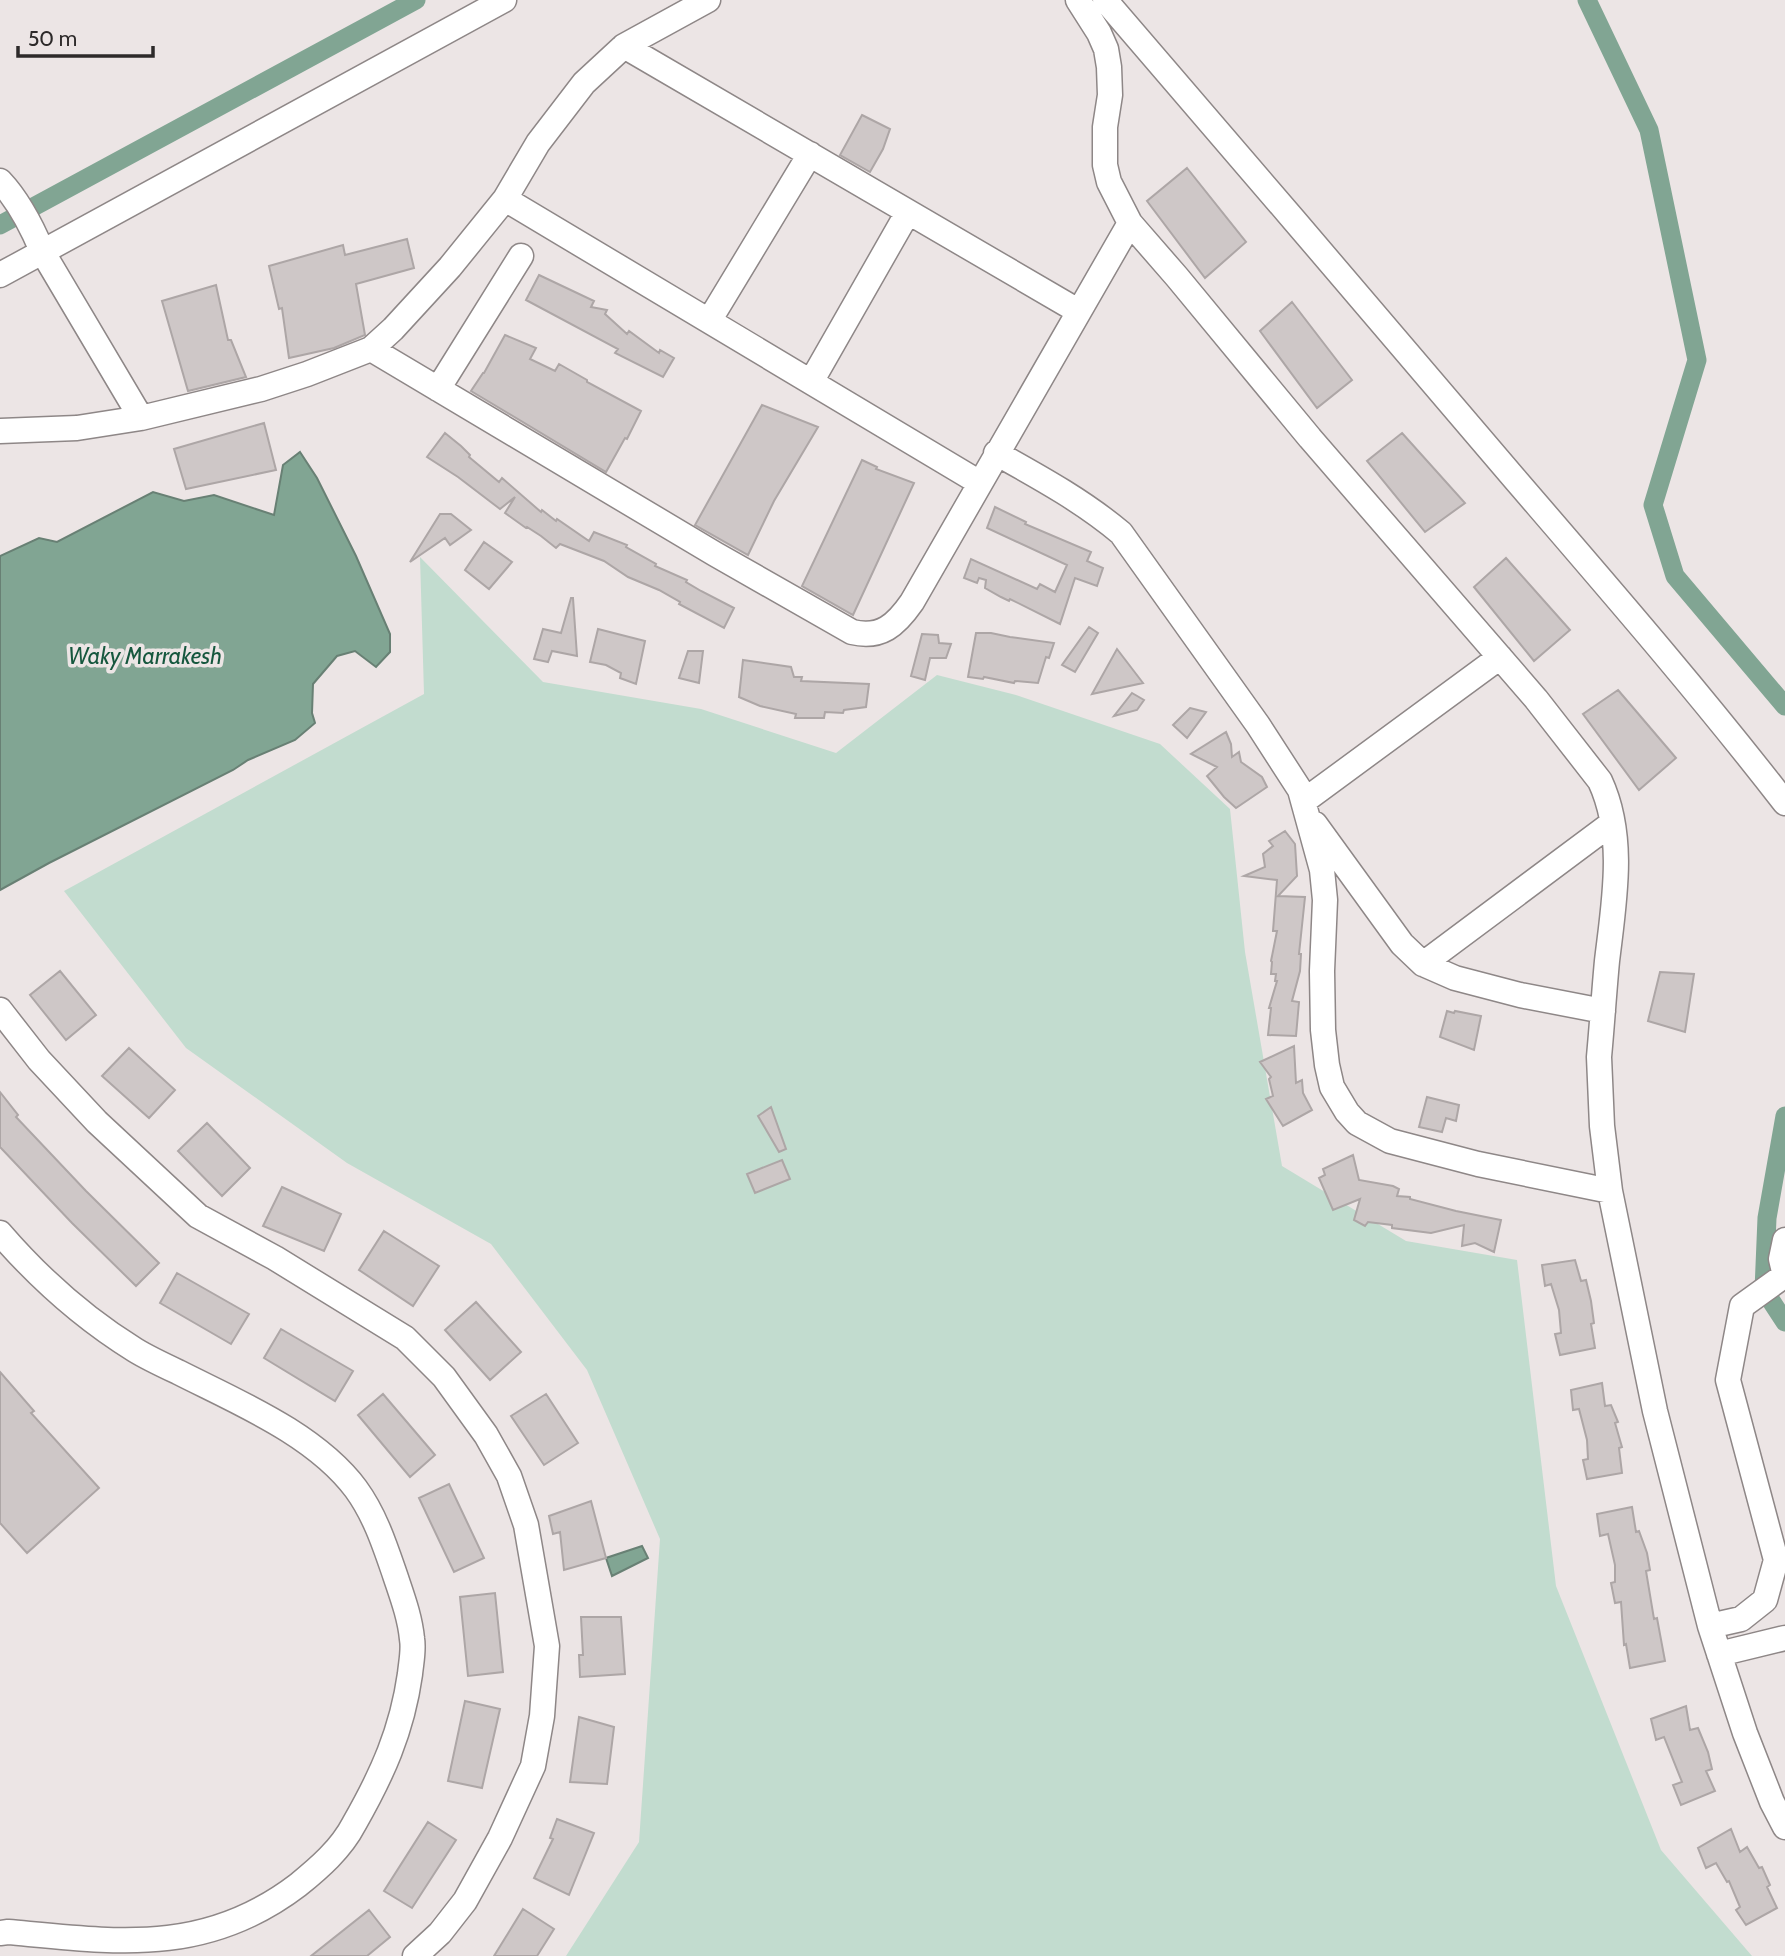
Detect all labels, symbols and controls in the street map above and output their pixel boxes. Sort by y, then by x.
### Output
scale bar [18,14,152,58]
text: 50 m [28,26,77,51]
water label: Waky Marrakesh [68,642,222,670]

